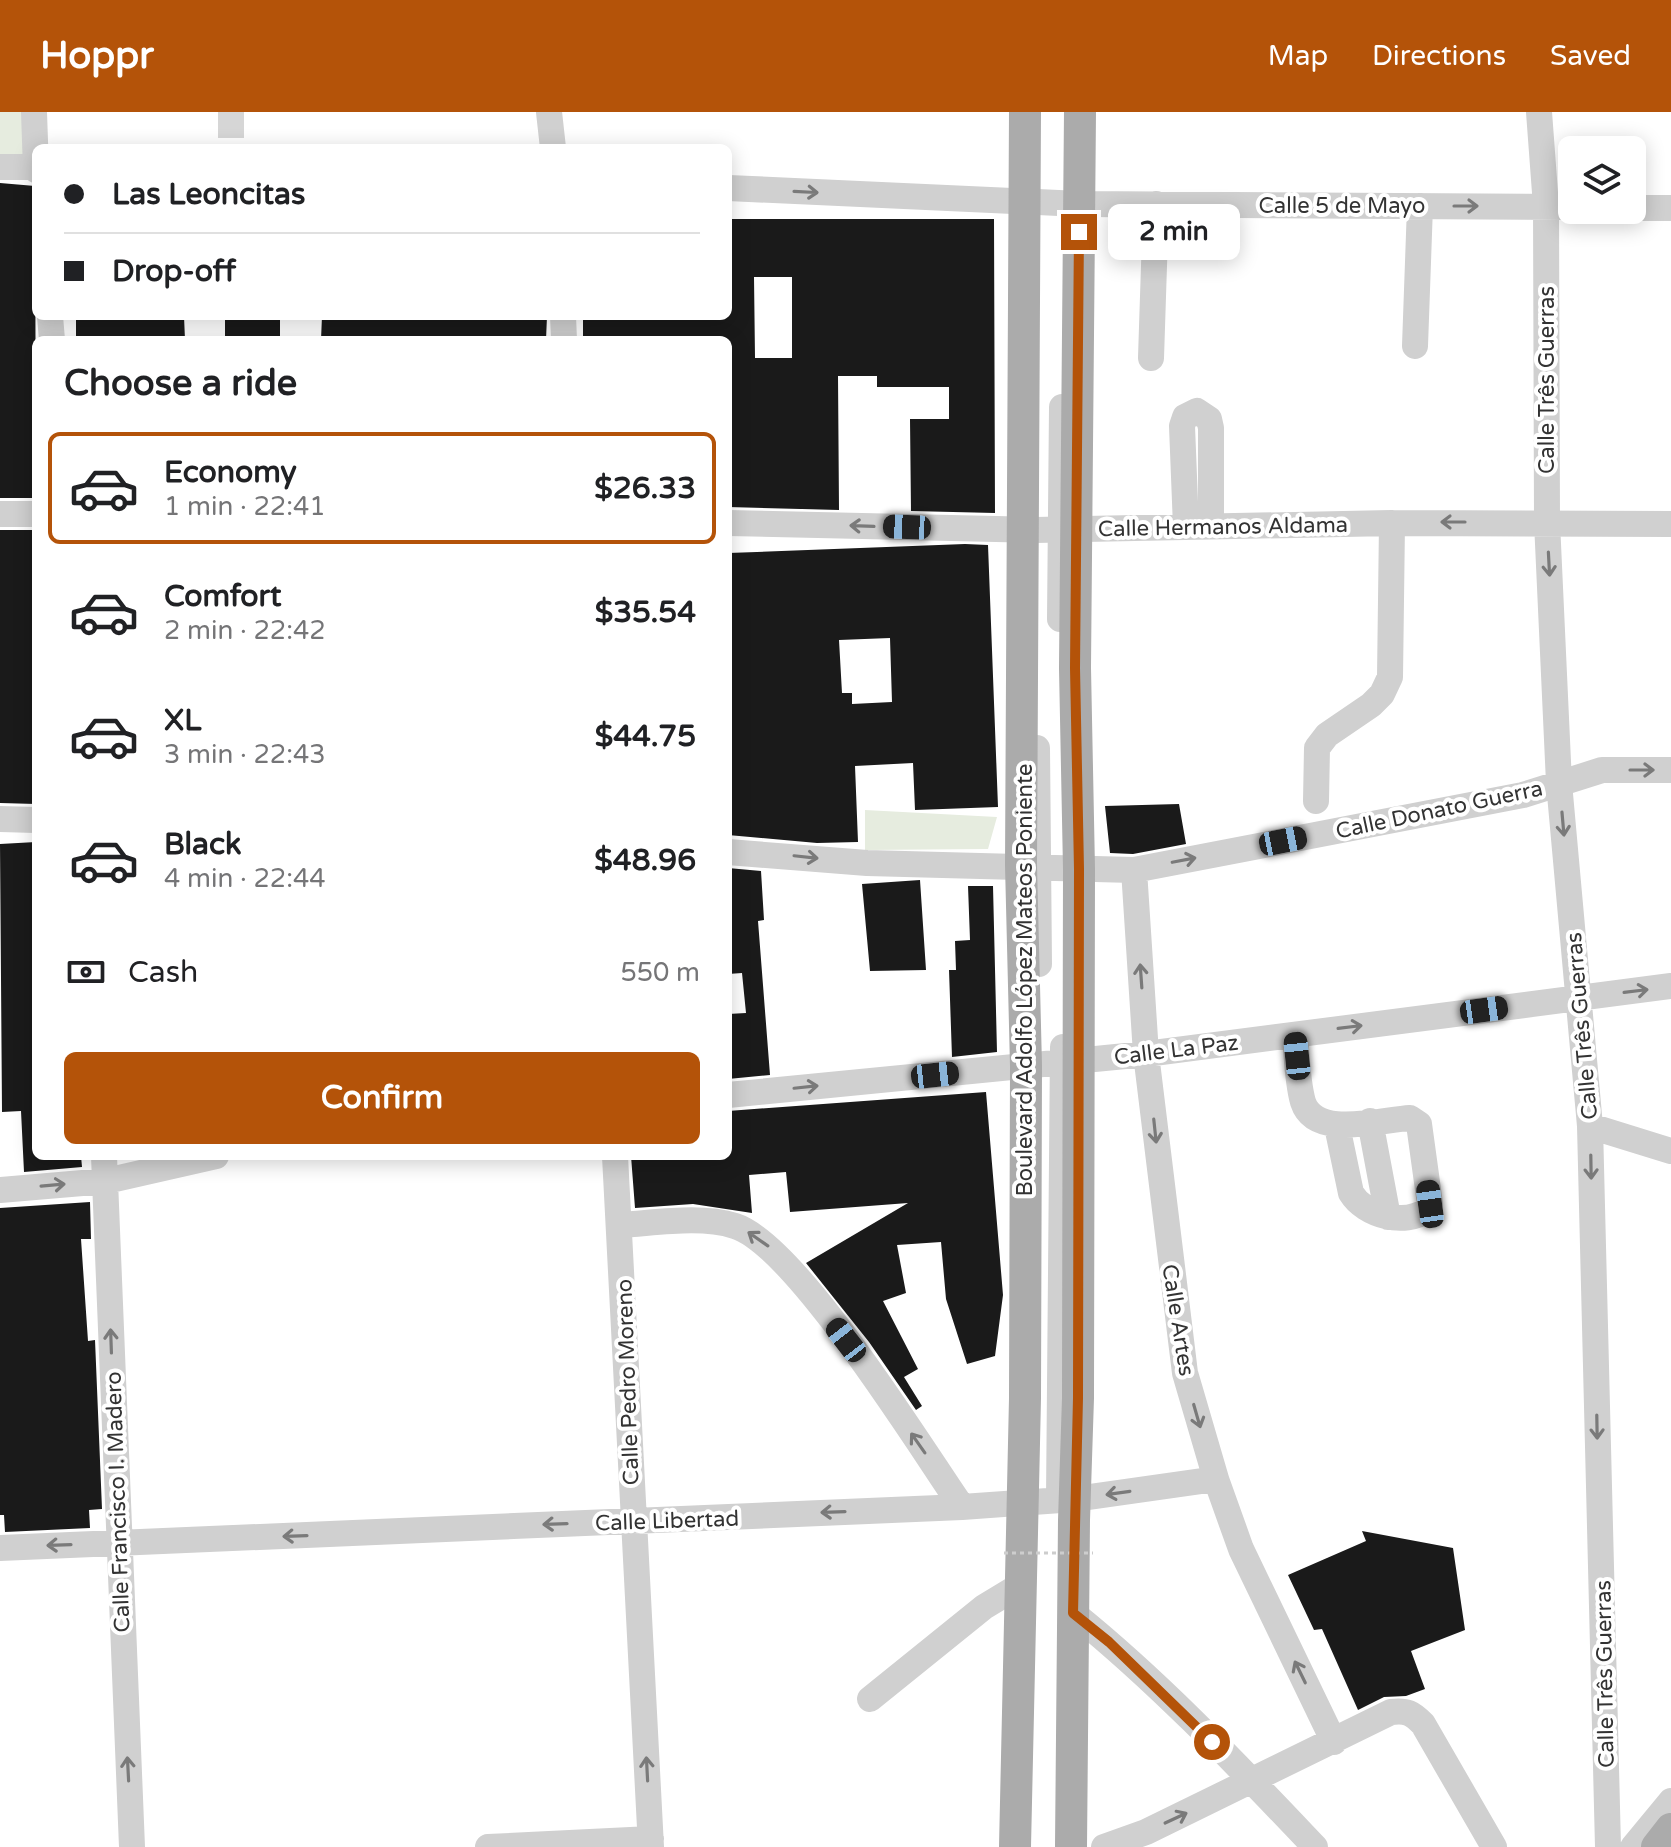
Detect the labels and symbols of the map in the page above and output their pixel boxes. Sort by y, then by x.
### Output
one-way arrow [792,184,819,199]
street label: Calle 5 de Mayo [1259,193,1425,219]
one-way arrow [1452,198,1479,214]
callout: 2 min [1107,204,1239,260]
route end [1061,214,1097,250]
street label: Calle Três Guerras [1534,286,1560,474]
street label: Calle Hermanos Aldama [1098,512,1348,542]
car [883,514,931,540]
one-way arrow [1440,515,1467,530]
one-way arrow [849,518,876,533]
one-way arrow [1541,550,1556,577]
one-way arrow [1628,762,1655,778]
street label: Boulevard Adolfo López Mateos Poniente [1012,764,1038,1196]
street label: Calle Donato Guerra [1333,775,1545,845]
one-way arrow [1556,810,1571,837]
car [1257,825,1309,857]
one-way arrow [792,849,819,864]
one-way arrow [1171,851,1196,866]
street label: Calle Três Guerras [1561,931,1603,1121]
one-way arrow [1133,963,1148,990]
one-way arrow [1622,983,1649,998]
car [1459,995,1509,1025]
one-way arrow [1336,1020,1363,1035]
street label: Calle La Paz [1112,1029,1240,1071]
car [1283,1031,1311,1081]
car [910,1061,960,1089]
one-way arrow [792,1080,819,1095]
one-way arrow [1147,1117,1162,1144]
one-way arrow [1583,1153,1598,1180]
one-way arrow [39,1177,66,1192]
car [1415,1179,1445,1229]
one-way arrow [748,1231,769,1248]
street label: Calle Artes [1156,1262,1200,1378]
street label: Calle Pedro Moreno [611,1278,645,1486]
car [822,1314,870,1366]
one-way arrow [103,1328,119,1355]
street label: Calle Francisco I. Madero [100,1371,136,1633]
one-way arrow [1190,1402,1205,1428]
one-way arrow [1590,1413,1605,1439]
one-way arrow [910,1432,926,1454]
one-way arrow [1106,1486,1131,1501]
street label: Calle Libertad [594,1505,740,1537]
one-way arrow [820,1505,847,1520]
one-way arrow [542,1517,569,1532]
one-way arrow [282,1528,309,1543]
one-way arrow [46,1538,73,1553]
street label: Calle Três Guerras [1590,1580,1620,1768]
one-way arrow [1292,1660,1307,1684]
route start [1194,1724,1230,1760]
one-way arrow [121,1756,136,1783]
one-way arrow [639,1756,654,1783]
one-way arrow [1164,1810,1188,1825]

